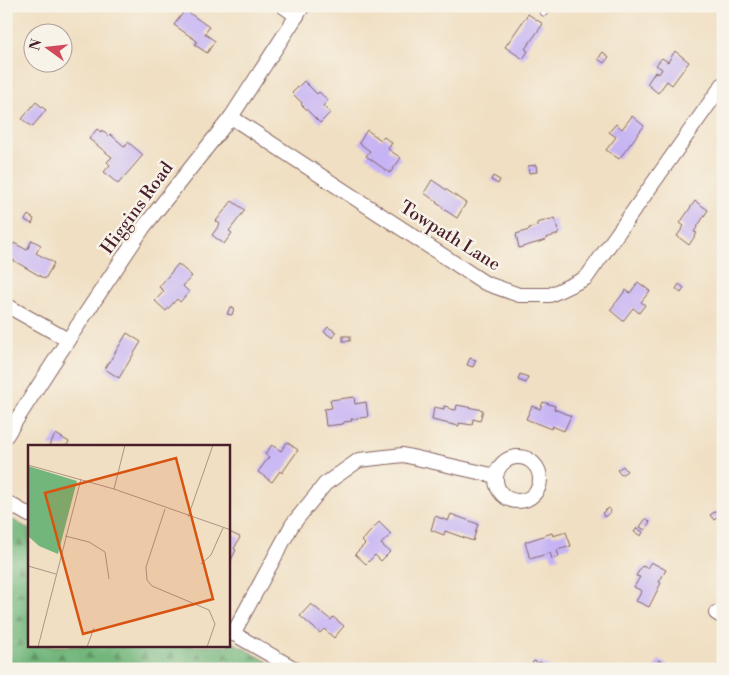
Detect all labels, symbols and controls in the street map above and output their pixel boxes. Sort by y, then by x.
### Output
north arrow [22,22,72,72]
text: N [26,37,47,53]
street label: Higgins Road [96,157,179,259]
street label: Towpath Lane [395,196,505,276]
inset map [28,445,230,648]

